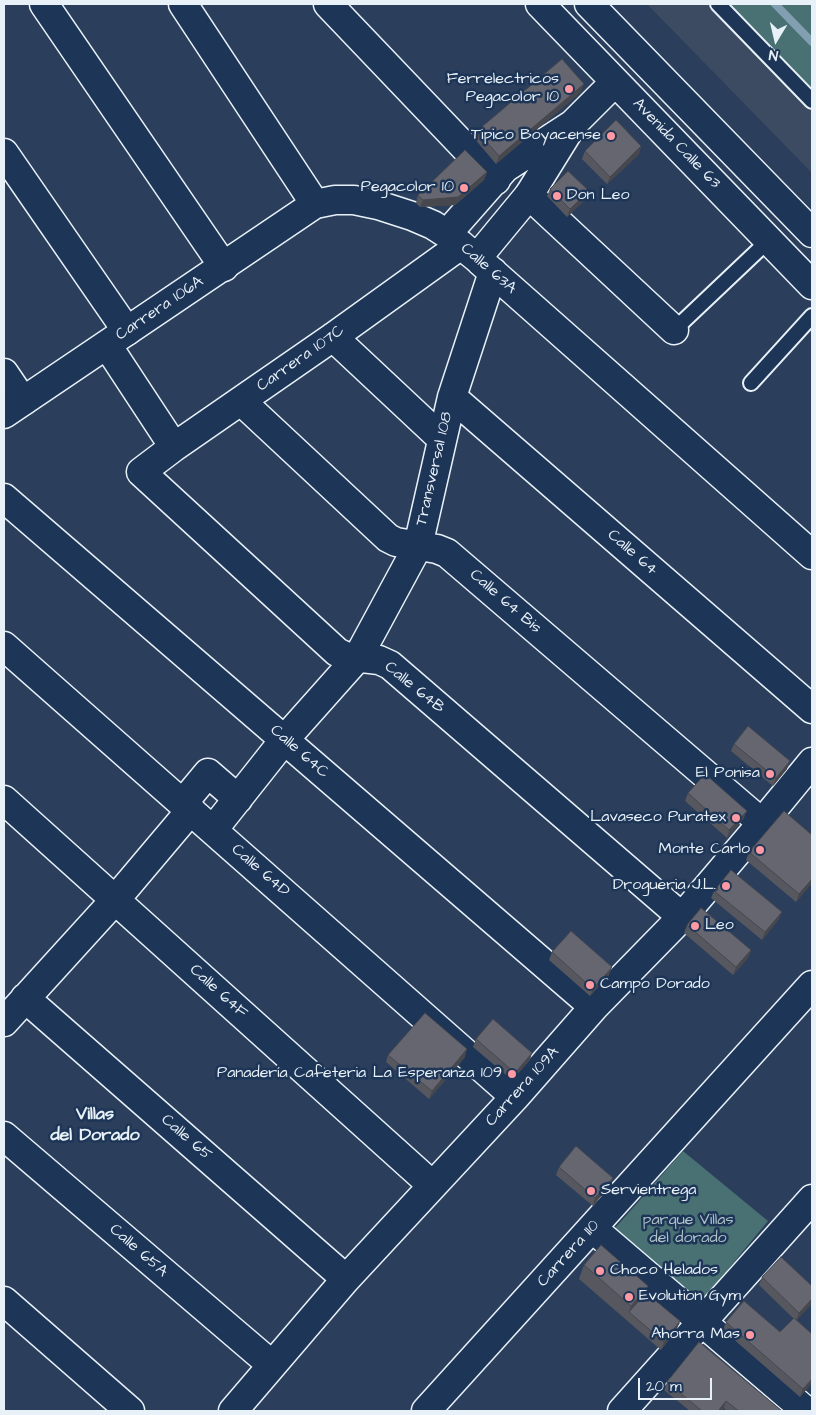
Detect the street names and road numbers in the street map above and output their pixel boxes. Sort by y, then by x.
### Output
street label: Avenida Calle 63 [628,95,724,193]
street label: Calle 63A [456,239,520,299]
street label: Carrera 106A [113,273,207,345]
street label: Carrera 107C [254,322,348,396]
street label: Transversal 108 [413,410,457,528]
street label: Calle 64 [603,526,661,580]
street label: Calle 64 Bis [465,566,545,638]
street label: Calle 64B [380,658,448,718]
street label: Calle 64C [266,721,332,783]
street label: Calle 64D [227,841,293,901]
street label: Calle 64F [185,961,251,1023]
street label: Carrera 109A [482,1043,564,1131]
street label: Calle 65 [157,1111,215,1165]
street label: Carrera 110 [534,1217,604,1291]
street label: Calle 65A [105,1220,171,1282]

